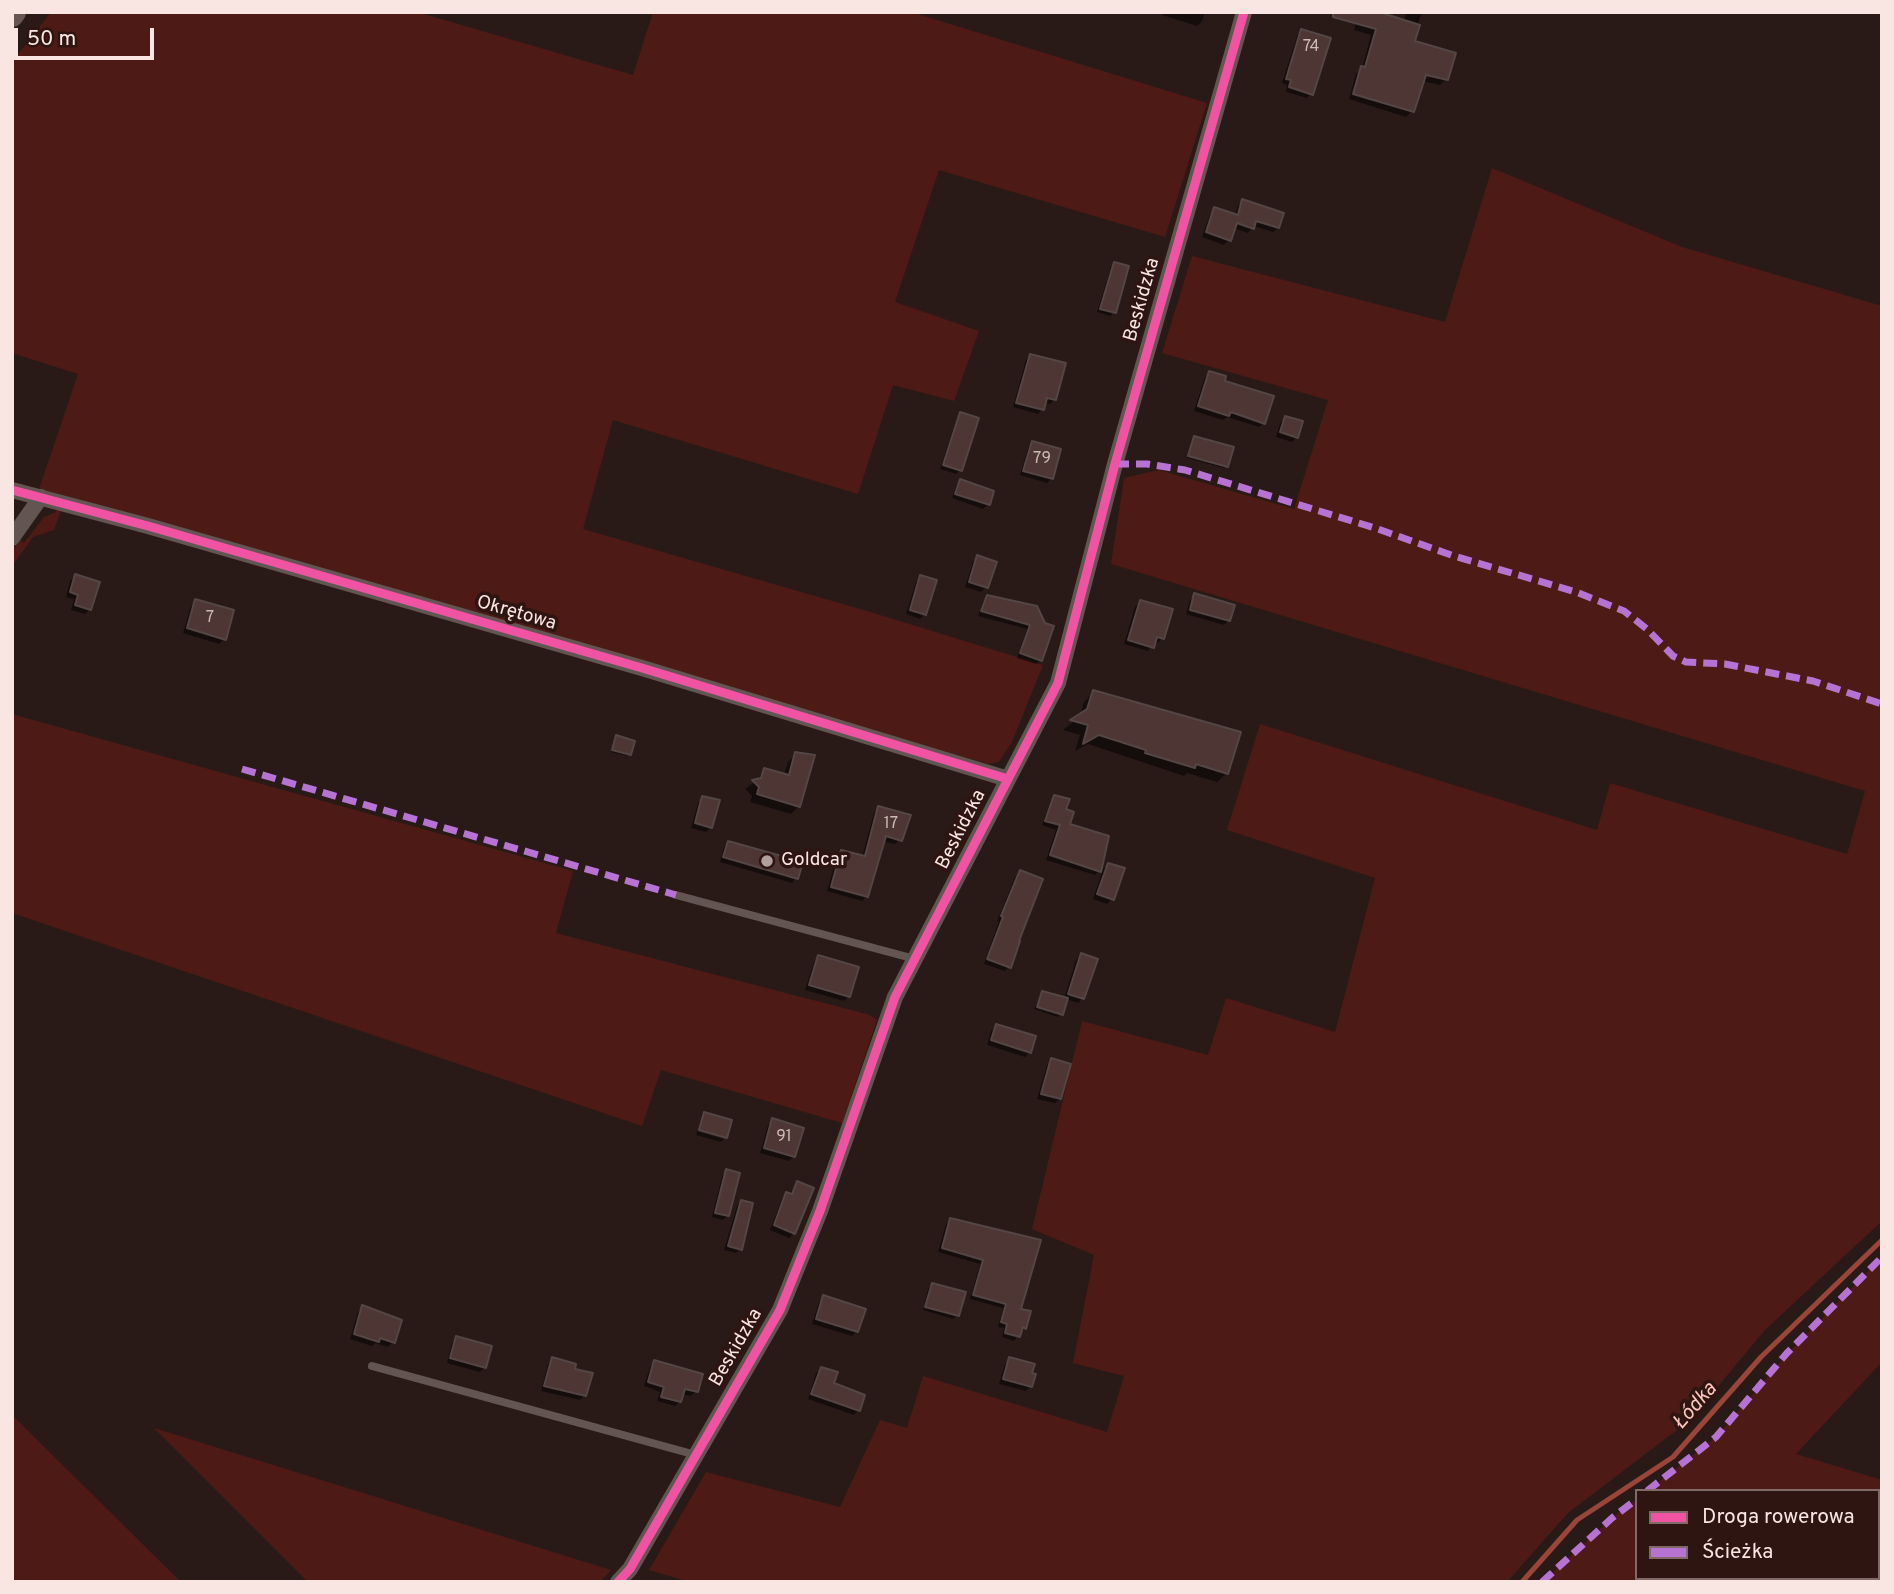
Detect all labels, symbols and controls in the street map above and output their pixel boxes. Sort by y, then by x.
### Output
scale bar [18,14,158,58]
text: 50 m [27,26,76,53]
house number: 74 [1303,38,1319,58]
street label: Beskidzka [1120,255,1166,345]
house number: 79 [1033,450,1051,470]
street label: Okrętowa [474,592,558,636]
house number: 7 [206,609,214,629]
street label: Beskidzka [932,786,992,874]
house number: 17 [884,815,898,835]
place label: Goldcar [781,850,847,872]
marker: Goldcar [759,853,775,869]
house number: 91 [776,1128,792,1148]
street label: Beskidzka [706,1305,768,1391]
water label: Łódka [1669,1378,1723,1436]
legend [1635,1489,1880,1580]
text: Droga rowerowa [1702,1504,1855,1531]
text: Ścieżka [1702,1539,1773,1566]

